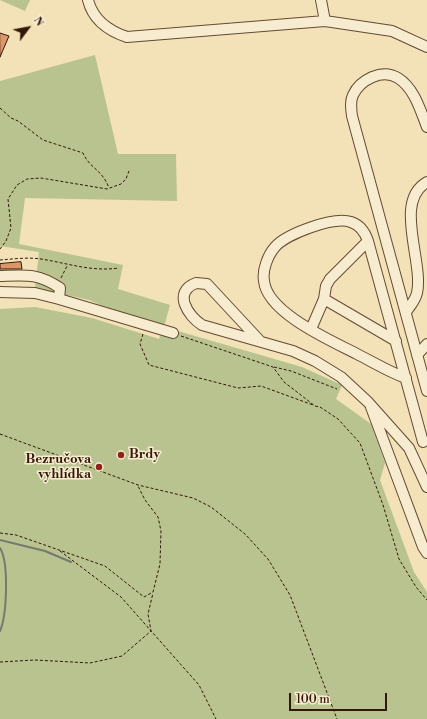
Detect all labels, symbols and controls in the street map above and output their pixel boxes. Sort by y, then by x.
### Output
north arrow [8,8,48,48]
text: N [30,14,46,29]
place label: Brdy [129,447,160,463]
marker: Brdy [116,450,126,460]
place label: Bezručova vyhlídka [26,452,91,483]
marker: Bezručova vyhlídka [94,462,104,472]
scale bar [291,685,389,711]
text: 100 m [296,692,330,707]

